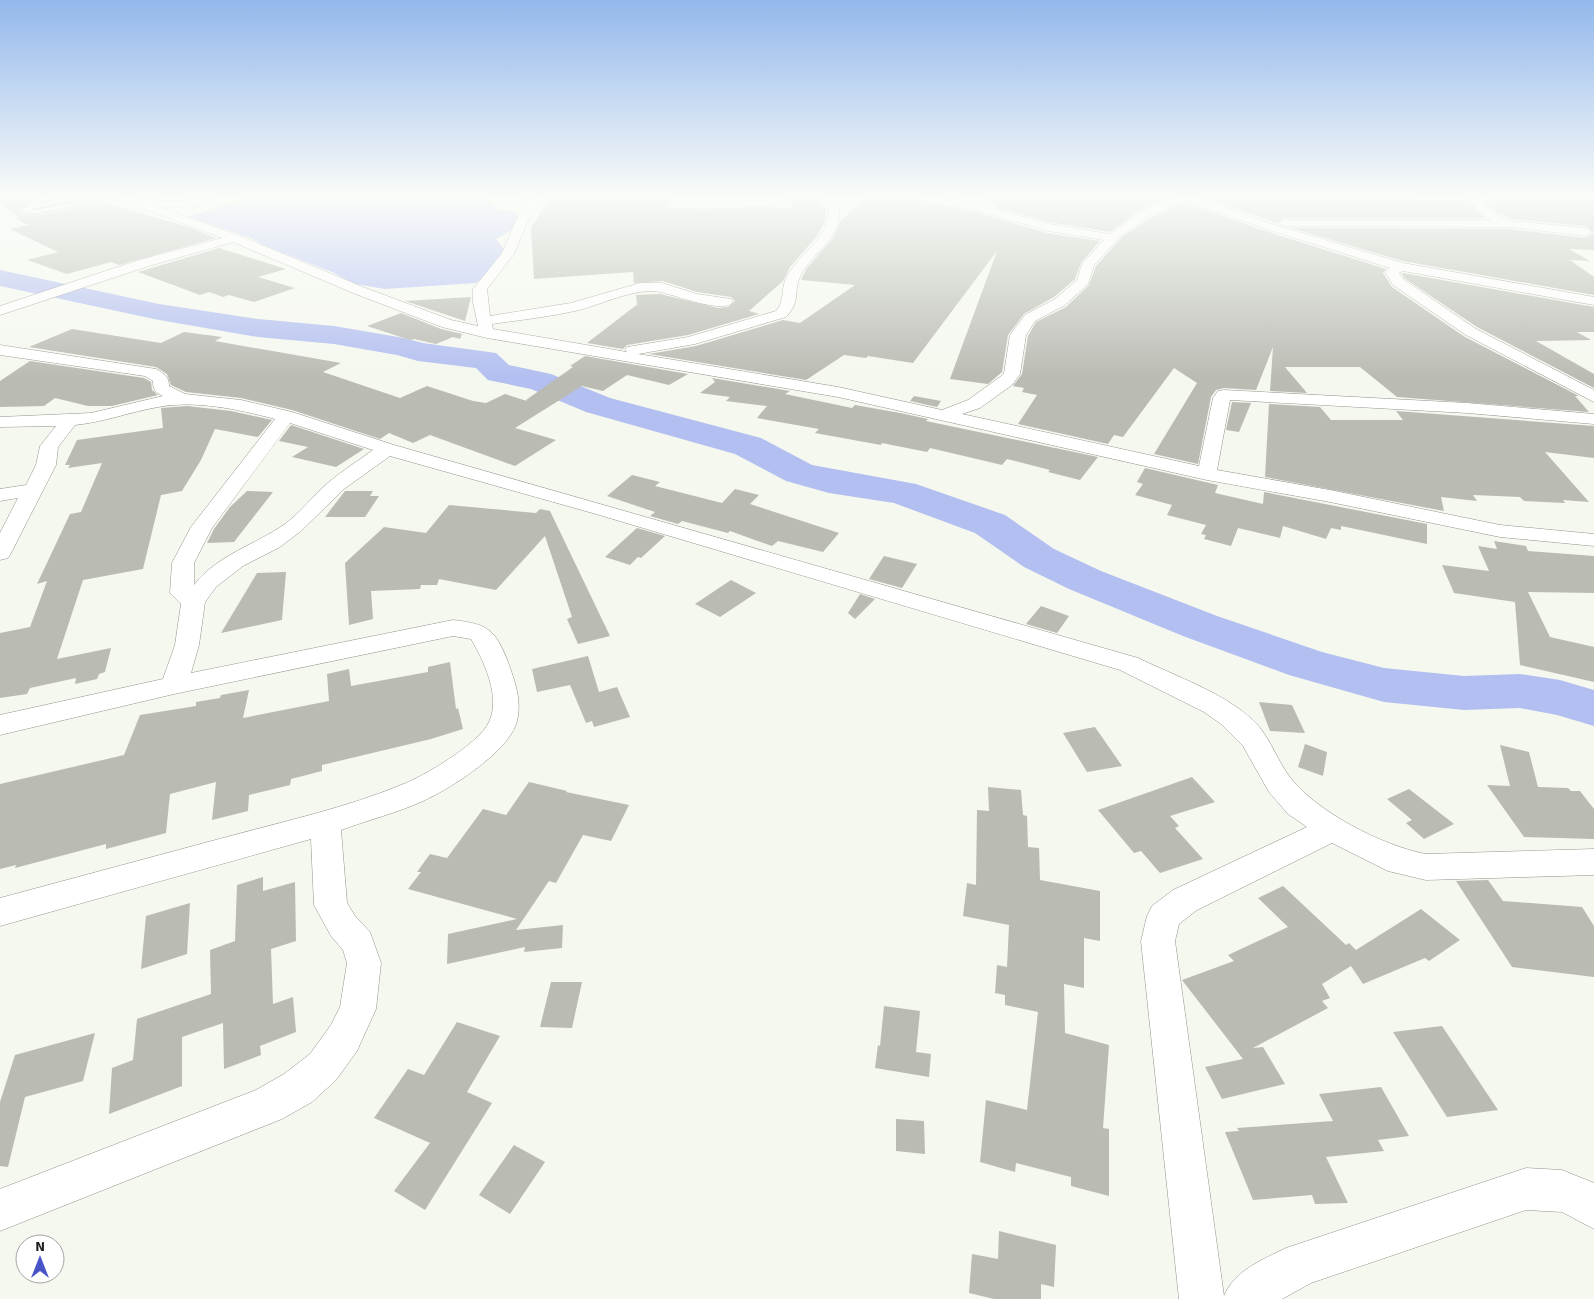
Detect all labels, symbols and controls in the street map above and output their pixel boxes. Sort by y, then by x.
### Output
north arrow [15,1234,65,1284]
text: N [35,1238,45,1255]

